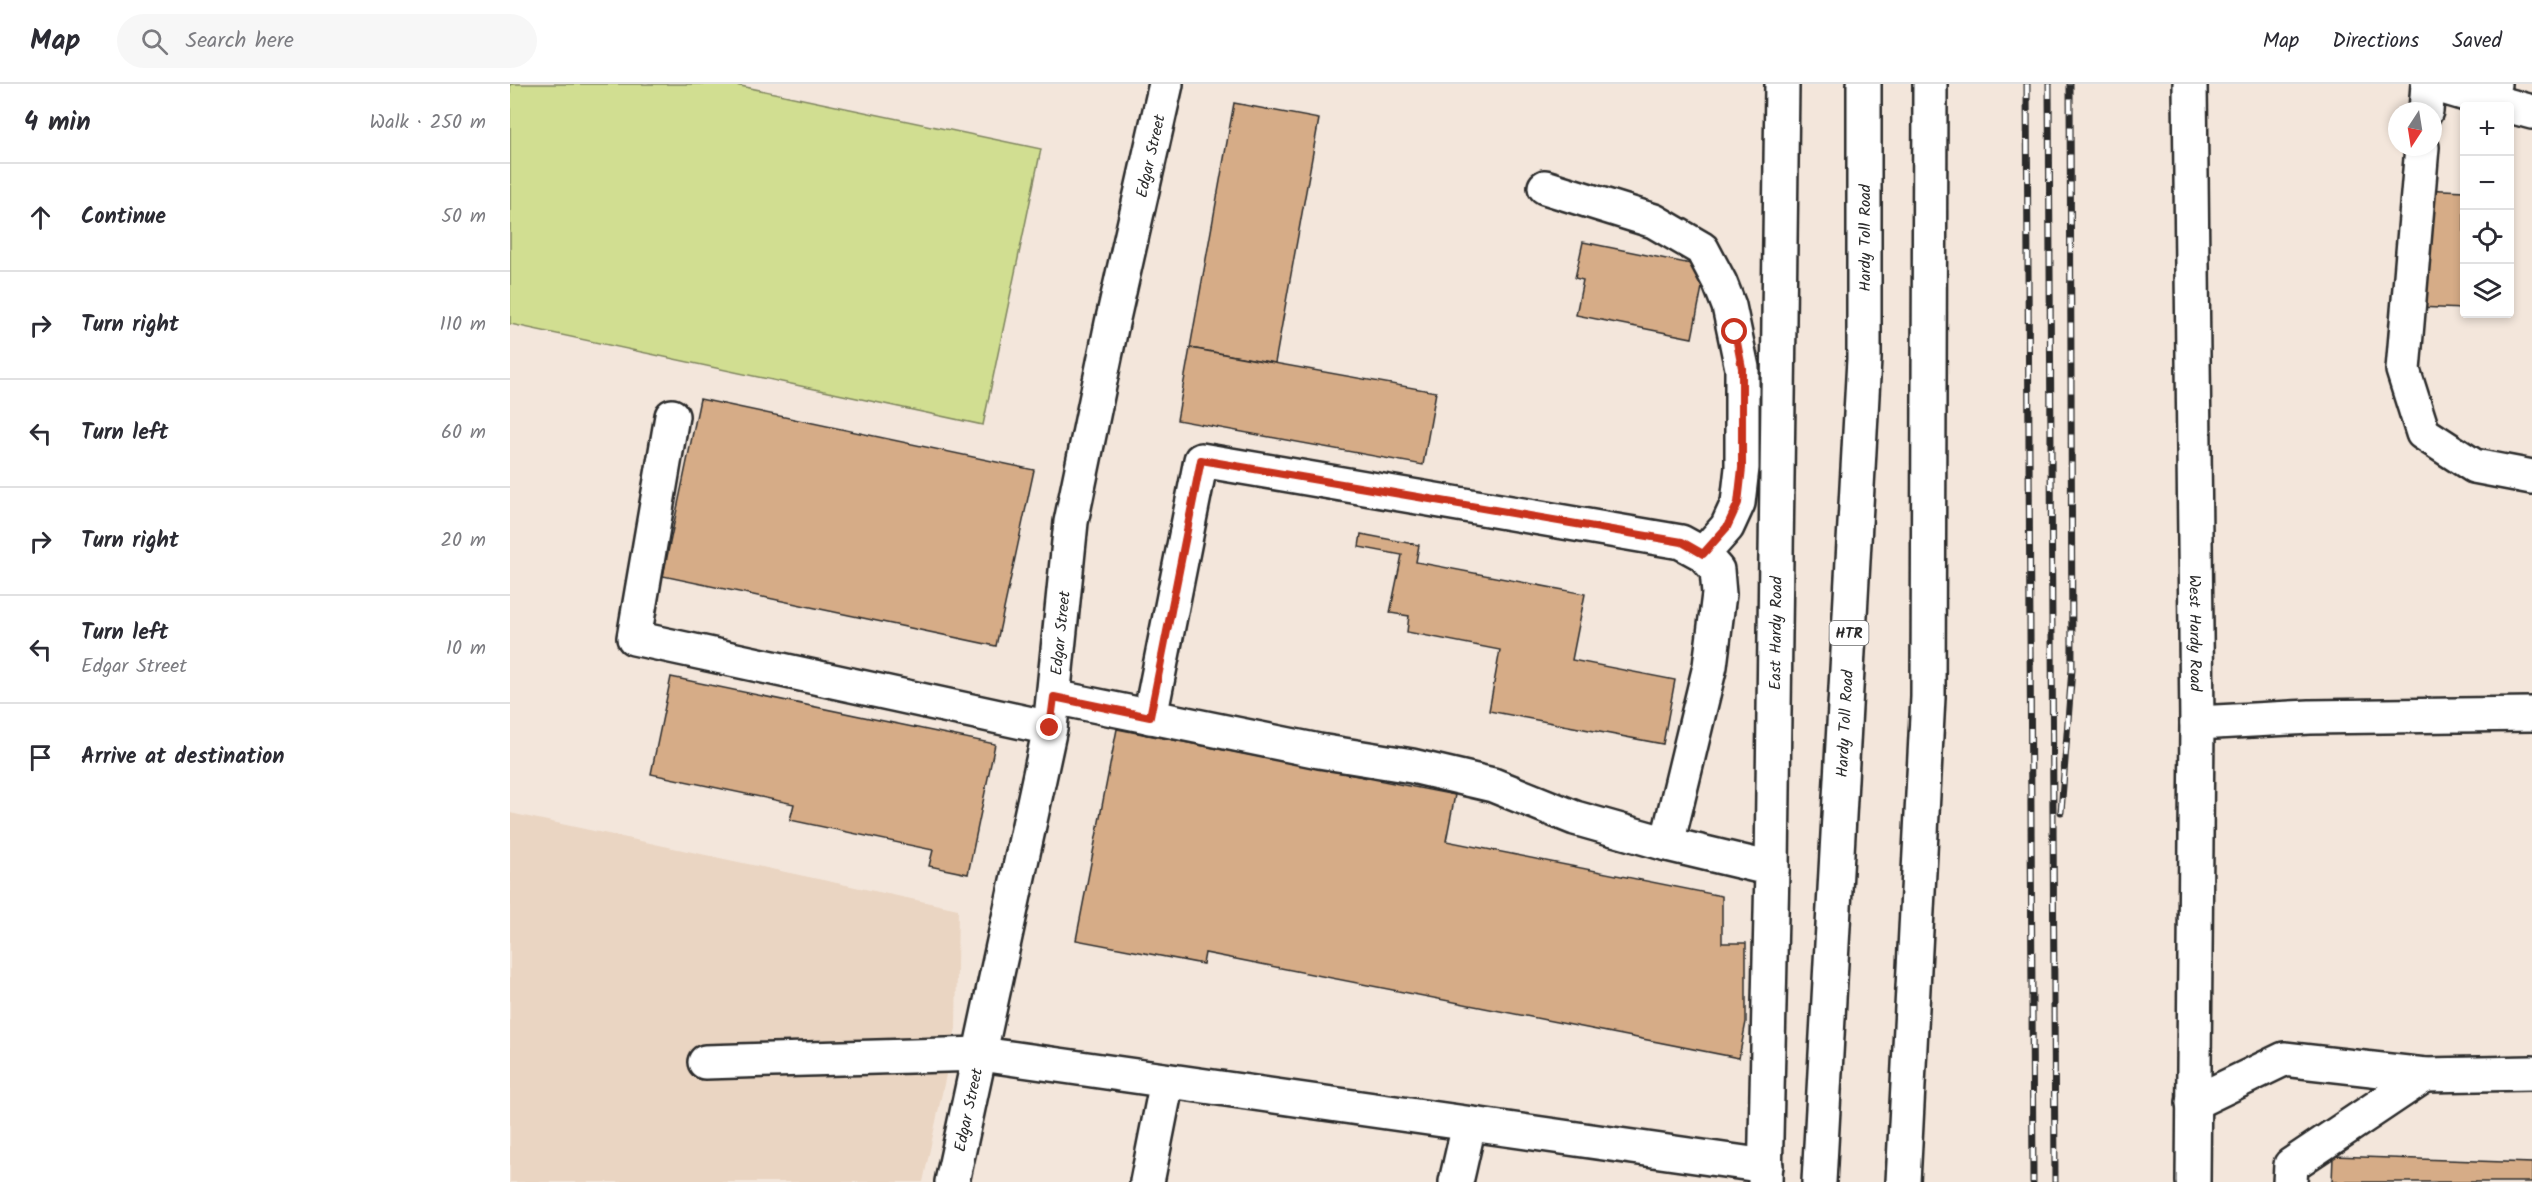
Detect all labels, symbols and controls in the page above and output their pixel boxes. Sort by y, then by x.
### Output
search box [117,14,537,68]
text: Map [30,19,81,64]
text: Search here [186,24,294,59]
icon: search [138,25,171,58]
text: Map [2263,25,2299,58]
text: Directions [2332,25,2419,58]
text: Saved [2452,25,2502,58]
text: 4 min [24,102,91,144]
north arrow [2388,102,2442,156]
map controls [2460,102,2514,318]
button: + [2460,102,2514,156]
text: Walk · 250 m [370,107,486,139]
street label: Edgar Street [1130,111,1173,200]
button: − [2460,156,2514,210]
street label: Hardy Toll Road [1853,183,1878,292]
text: Continue [81,200,166,235]
icon: ahead [24,201,57,234]
text: 50 m [441,201,486,233]
button: locate [2460,210,2514,264]
button: layers [2460,264,2514,318]
text: Turn right [81,308,179,343]
icon: right [24,309,57,342]
text: 110 m [440,309,486,341]
route start [1721,318,1747,344]
text: Turn left [81,416,168,451]
icon: left [24,417,57,450]
text: 60 m [441,417,486,449]
text: Turn right [81,524,179,559]
icon: right [24,525,57,558]
text: 20 m [440,525,486,557]
street label: West Hardy Road [2181,574,2208,693]
street label: East Hardy Road [1763,575,1790,690]
street label: Edgar Street [1044,589,1078,677]
text: Turn left [81,616,168,651]
road number: HTR [1830,621,1868,645]
icon: left [24,633,57,666]
text: 10 m [446,633,486,665]
text: Edgar Street [81,651,187,683]
street label: Hardy Toll Road [1830,668,1861,778]
route end [1036,714,1062,740]
text: Arrive at destination [81,740,284,775]
icon: arrive [24,741,57,774]
street label: Edgar Street [948,1065,990,1154]

